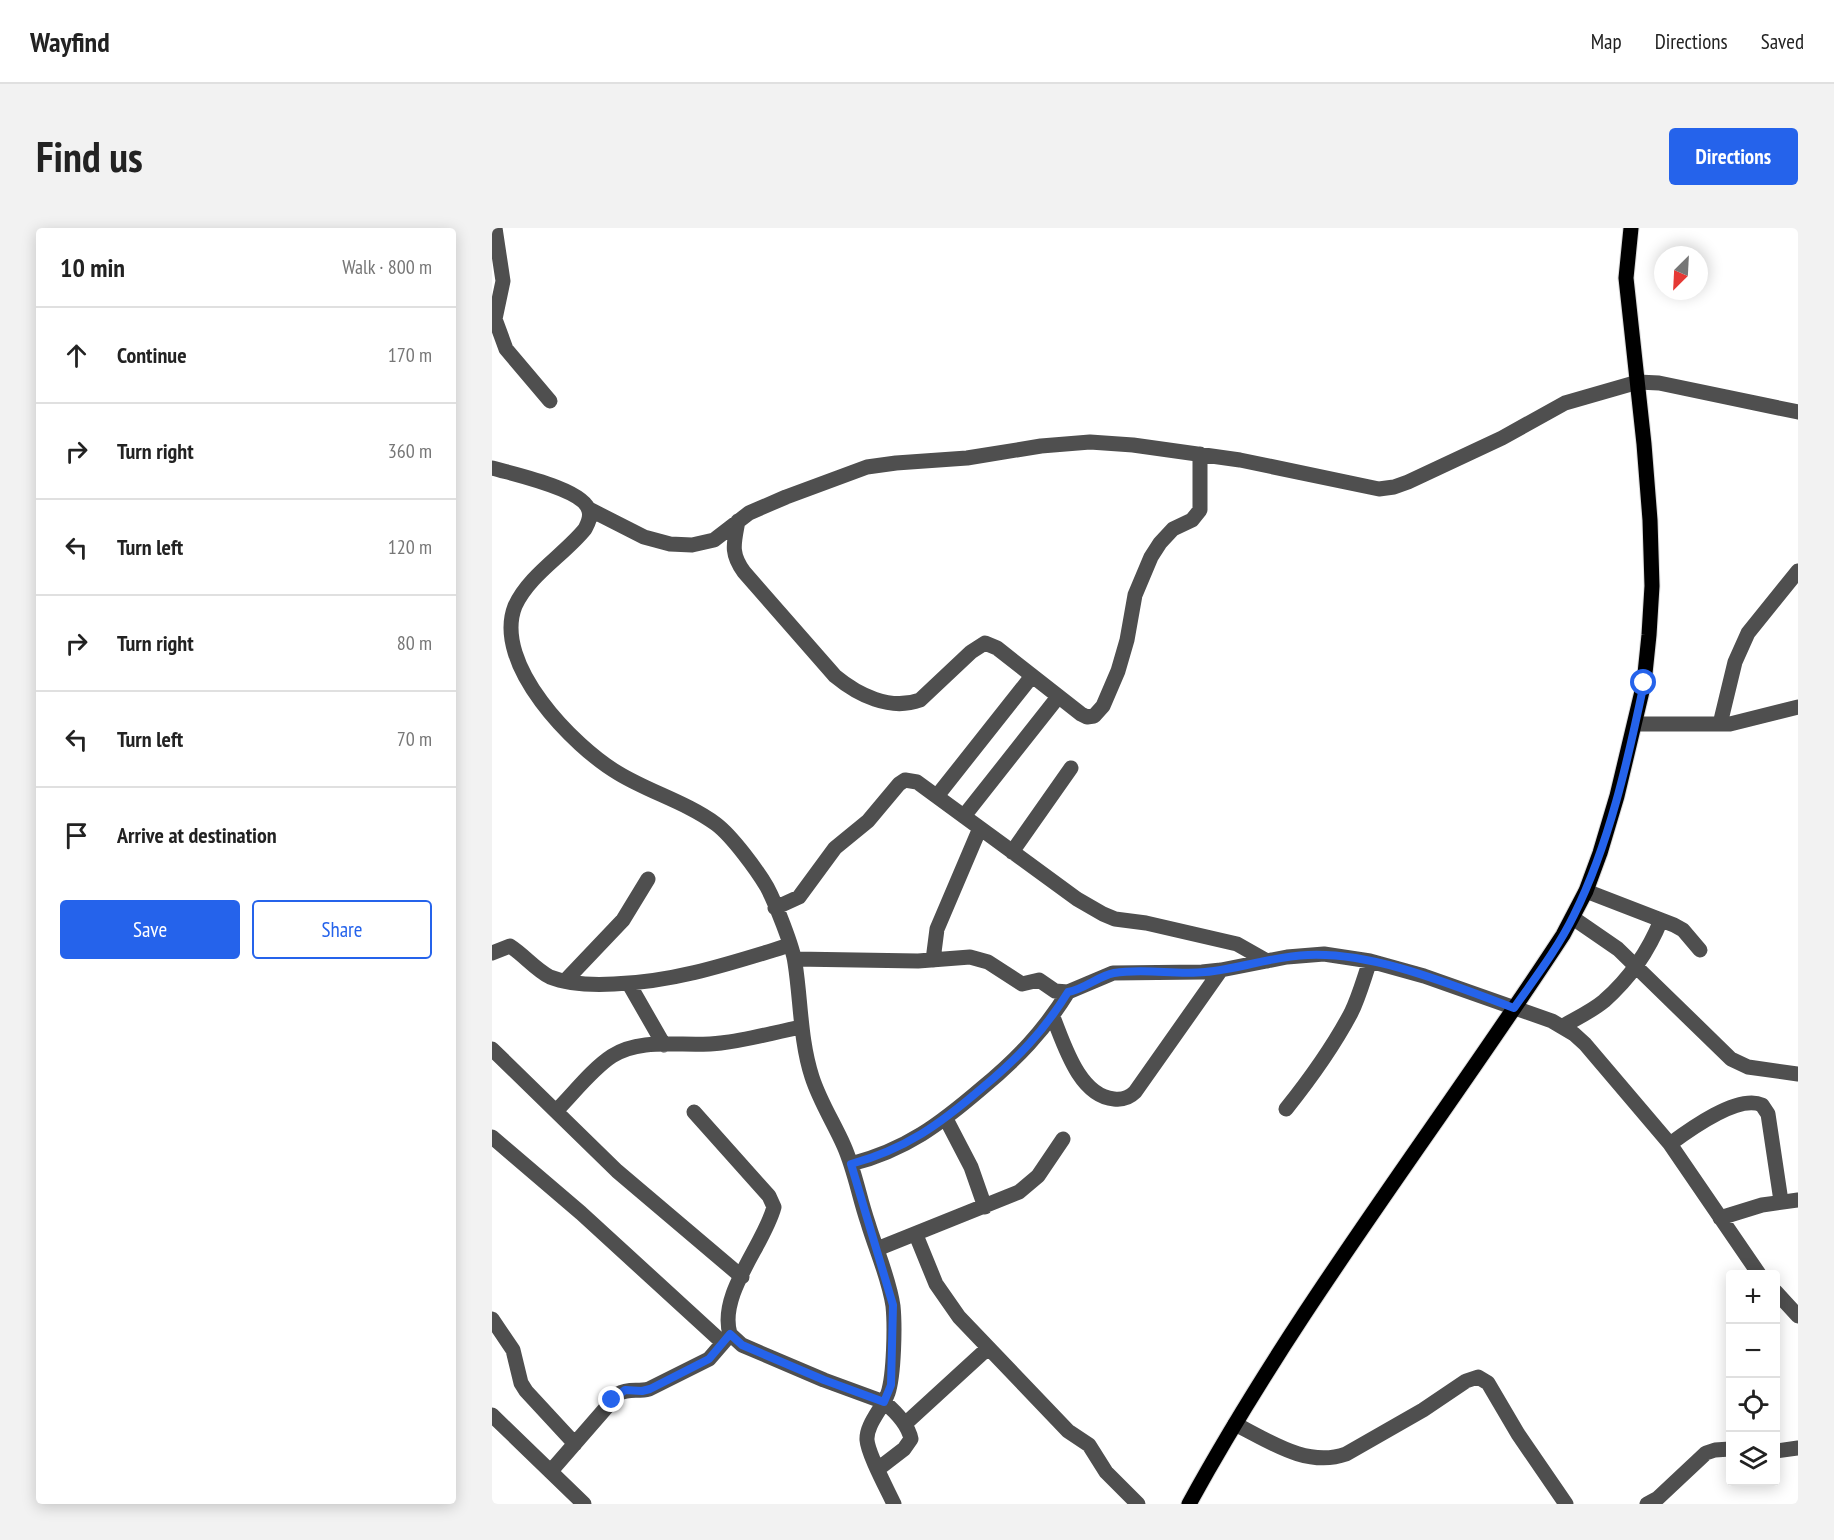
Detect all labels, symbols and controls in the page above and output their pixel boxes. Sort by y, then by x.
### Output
text: Wayfind [30,23,110,60]
text: Map [1591,28,1622,55]
text: Directions [1655,28,1728,55]
text: Saved [1761,28,1804,55]
button: Directions [1669,128,1798,185]
text: Find us [36,129,143,184]
north arrow [1654,246,1708,300]
text: 10 min [60,251,125,284]
text: Walk · 800 m [342,254,432,280]
icon: ahead [60,339,93,372]
text: Continue [117,341,187,369]
text: 170 m [388,342,432,368]
icon: right [60,435,93,468]
text: Turn right [117,437,194,465]
text: 360 m [388,438,432,464]
icon: left [60,531,93,564]
text: Turn left [117,533,183,561]
text: 120 m [388,534,432,560]
icon: right [60,627,93,660]
text: Turn right [117,629,194,657]
text: 80 m [397,630,432,656]
route start [1630,669,1656,695]
icon: left [60,723,93,756]
text: Turn left [117,725,183,753]
text: 70 m [397,726,432,752]
icon: arrive [60,819,93,852]
text: Arrive at destination [117,821,277,849]
button: Save [60,900,240,959]
button: Share [252,900,432,959]
map controls [1726,1270,1780,1486]
button: + [1726,1270,1780,1324]
button: − [1726,1324,1780,1378]
button: locate [1726,1378,1780,1432]
route end [598,1386,624,1412]
button: layers [1726,1432,1780,1486]

